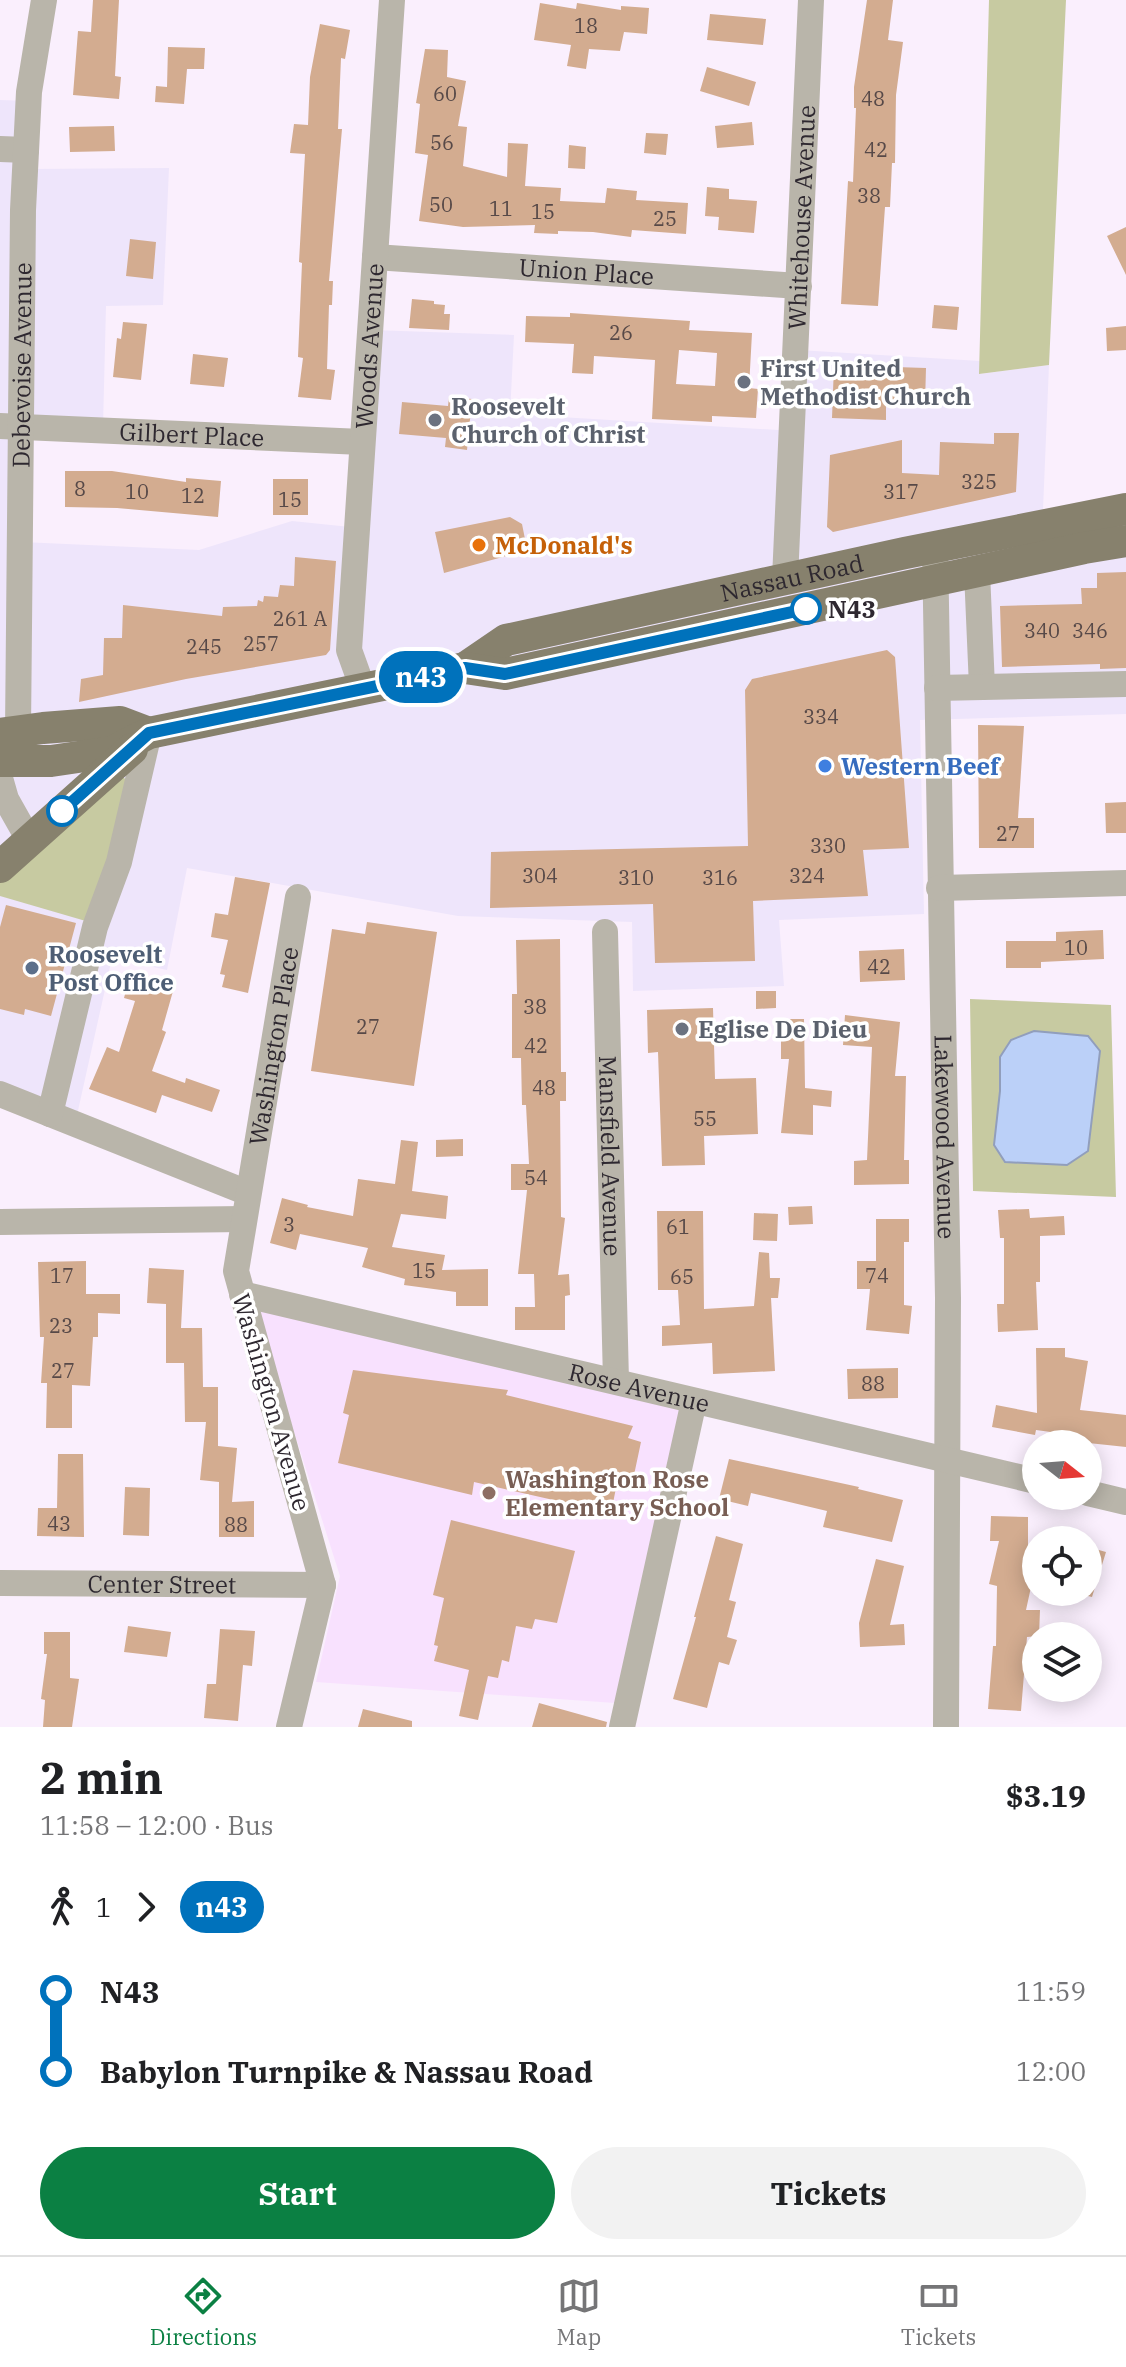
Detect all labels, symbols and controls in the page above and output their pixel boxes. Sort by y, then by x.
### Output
house number: 18 [574,12,598,39]
house number: 60 [433,80,457,107]
house number: 48 [861,85,885,112]
street label: Whitehouse Avenue [780,104,822,331]
house number: 56 [430,129,454,156]
house number: 42 [864,136,888,163]
house number: 38 [857,182,881,209]
house number: 50 [429,191,453,218]
house number: 11 [489,195,513,222]
house number: 15 [531,198,555,225]
house number: 25 [653,205,677,232]
street label: Union Place [518,251,655,292]
street label: Debevoise Avenue [5,262,38,468]
street label: Woods Avenue [348,262,391,430]
house number: 26 [609,319,633,346]
place label: First United Methodist Church [760,352,971,412]
marker: First United Methodist Church [735,373,753,391]
place label: Roosevelt Church of Christ [451,390,645,450]
marker: Roosevelt Church of Christ [426,411,444,429]
street label: Gilbert Place [119,415,265,454]
house number: 325 [961,468,997,495]
house number: 8 [74,475,86,502]
house number: 10 [125,478,149,505]
house number: 317 [883,478,919,505]
house number: 12 [181,482,205,509]
house number: 15 [278,486,302,513]
place label: McDonald's [495,529,633,561]
marker: McDonald's [470,536,488,554]
street label: Nassau Road [717,547,866,609]
place label: N43 [828,593,876,625]
marker: N43 [791,594,821,624]
house number: 261 A [273,605,327,632]
house number: 340 [1024,617,1060,644]
house number: 346 [1072,617,1108,644]
house number: 257 [243,630,279,657]
house number: 245 [186,633,222,660]
line badge: n43 [375,651,467,703]
text: n43 [395,658,447,695]
house number: 334 [803,703,839,730]
place label: Western Beef [841,750,1001,782]
marker: Western Beef [816,757,834,775]
unlabelled marker [47,796,77,826]
house number: 27 [996,820,1020,847]
house number: 330 [810,832,846,859]
house number: 304 [522,862,558,889]
house number: 324 [789,862,825,889]
house number: 310 [618,864,654,891]
house number: 316 [702,864,738,891]
house number: 10 [1064,934,1088,961]
place label: Roosevelt Post Office [48,938,174,998]
street label: Washington Place [241,944,306,1148]
house number: 42 [867,953,891,980]
marker: Roosevelt Post Office [23,959,41,977]
house number: 38 [523,993,547,1020]
house number: 27 [356,1013,380,1040]
place label: Eglise De Dieu [698,1013,867,1045]
marker: Eglise De Dieu [673,1020,691,1038]
house number: 42 [524,1032,548,1059]
street label: Lakewood Avenue [927,1034,963,1239]
street label: Mansfield Avenue [592,1055,629,1257]
house number: 48 [532,1074,556,1101]
house number: 55 [693,1105,717,1132]
house number: 54 [524,1164,548,1191]
house number: 3 [283,1211,295,1238]
house number: 61 [666,1213,690,1240]
house number: 15 [412,1257,436,1284]
house number: 17 [50,1262,74,1289]
house number: 74 [865,1262,889,1289]
house number: 65 [670,1263,694,1290]
street label: Washington Avenue [226,1290,318,1514]
house number: 23 [49,1312,73,1339]
street label: Rose Avenue [565,1355,713,1420]
house number: 27 [51,1357,75,1384]
house number: 88 [861,1370,885,1397]
north arrow [1022,1430,1102,1510]
map controls [1022,1430,1102,1702]
place label: Washington Rose Elementary School [505,1463,729,1523]
marker: Washington Rose Elementary School [480,1484,498,1502]
house number: 43 [47,1510,71,1537]
house number: 88 [224,1511,248,1538]
button: locate [1022,1526,1102,1606]
street label: Center Street [88,1568,236,1600]
button: layers [1022,1622,1102,1702]
text: 2 min [40,1749,163,1806]
text: $3.19 [1006,1776,1086,1815]
text: 11:58 – 12:00 · Bus [40,1808,274,1842]
icon: walk [40,1885,84,1929]
icon: forward [124,1885,168,1929]
text: n43 [196,1888,248,1925]
text: 1 [96,1890,112,1924]
text: N43 [100,1972,160,2011]
text: 11:59 [1016,1974,1086,2008]
text: Babylon Turnpike & Nassau Road [100,2052,593,2091]
text: 12:00 [1016,2054,1086,2088]
button: Start [40,2147,555,2239]
button: Tickets [571,2147,1086,2239]
tab: Directions [150,2274,257,2351]
tab: Map [557,2274,601,2351]
tab: Tickets [901,2274,976,2351]

